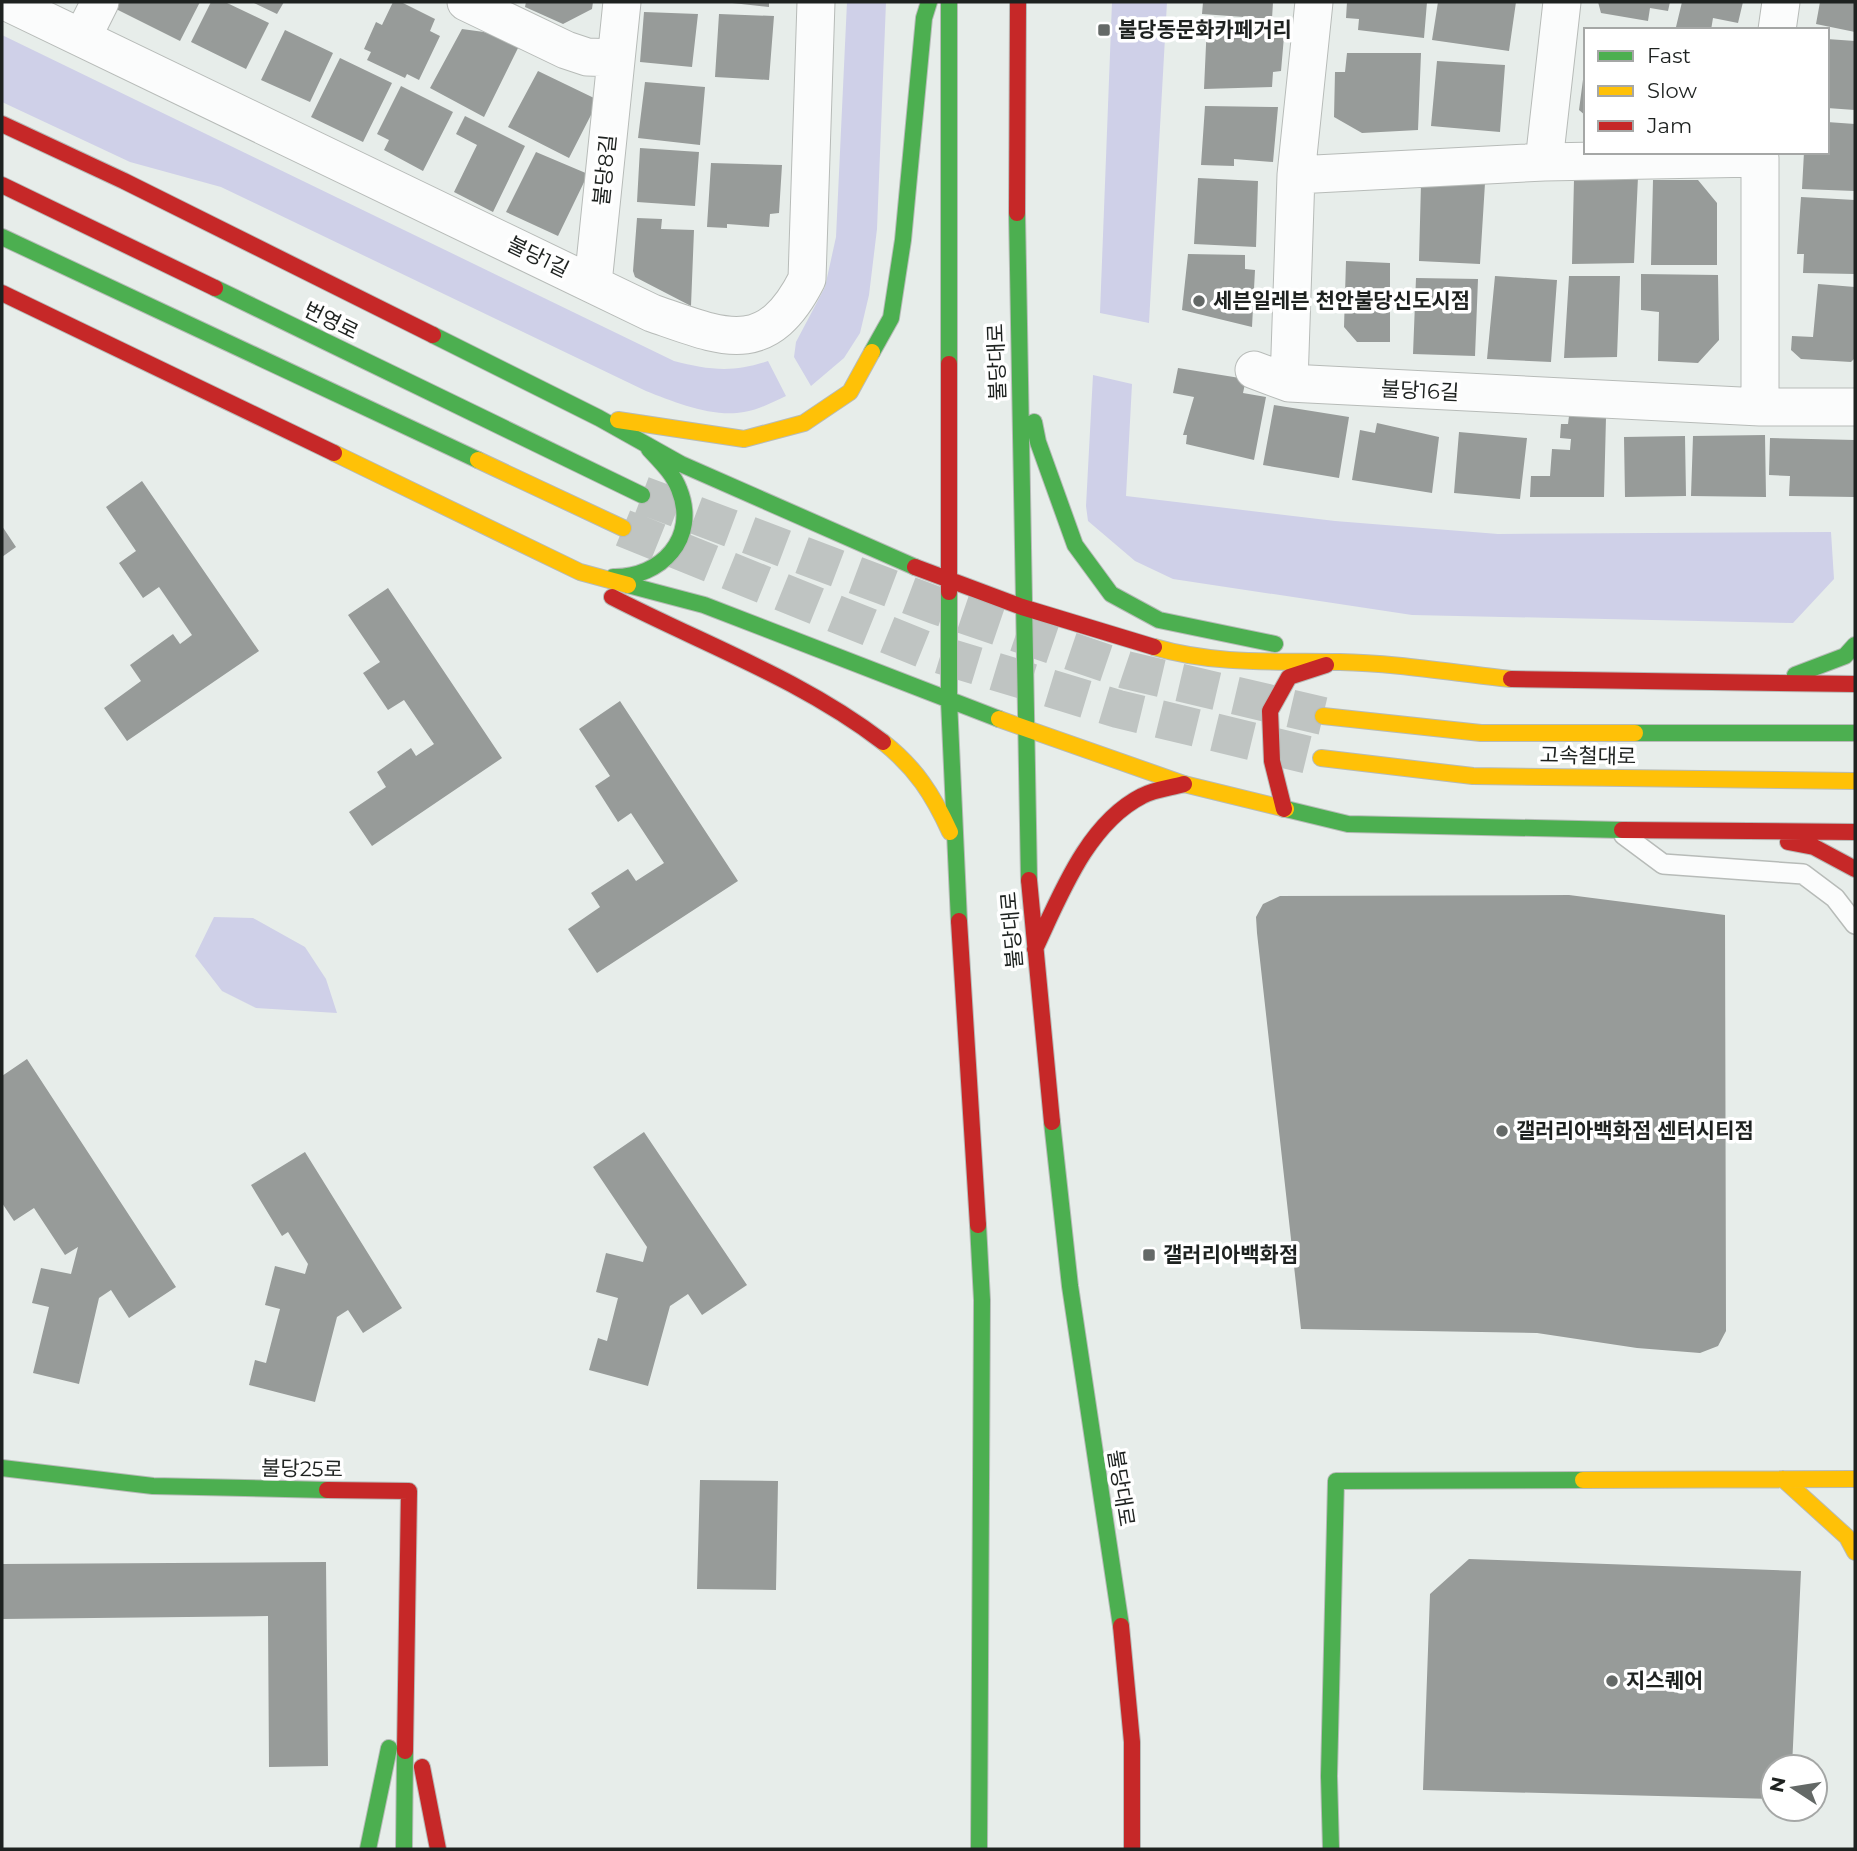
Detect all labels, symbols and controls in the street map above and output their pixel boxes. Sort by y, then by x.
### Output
place label: 불당동문화카페거리 [1118,17,1292,42]
marker: 불당동문화카페거리 [1096,22,1112,38]
legend [1584,28,1829,154]
text: Fast [1647,43,1691,68]
text: Slow [1647,78,1697,103]
text: Jam [1646,113,1692,138]
street label: 불당8길 [588,133,621,207]
street label: 불당1길 [503,231,573,282]
place label: 세븐일레븐 천안불당신도시점 [1213,288,1470,313]
marker: 세븐일레븐 천안불당신도시점 [1191,293,1207,309]
street label: 번영로 [300,297,363,344]
street label: 불당대로 [983,323,1010,401]
street label: 불당16길 [1380,376,1460,405]
street label: 고속철대로 [1539,742,1637,769]
street label: 불당대로 [996,890,1027,970]
place label: 갤러리아백화점 센터시티점 [1516,1118,1754,1143]
marker: 갤러리아백화점 센터시티점 [1494,1123,1510,1139]
place label: 갤러리아백화점 [1163,1242,1298,1267]
marker: 갤러리아백화점 [1141,1247,1157,1263]
street label: 불당대로 [1103,1448,1140,1528]
street label: 불당25로 [261,1455,343,1482]
place label: 지스퀘어 [1626,1668,1703,1693]
marker: 지스퀘어 [1604,1673,1620,1689]
north arrow [1759,1753,1829,1823]
text: N [1765,1775,1791,1794]

